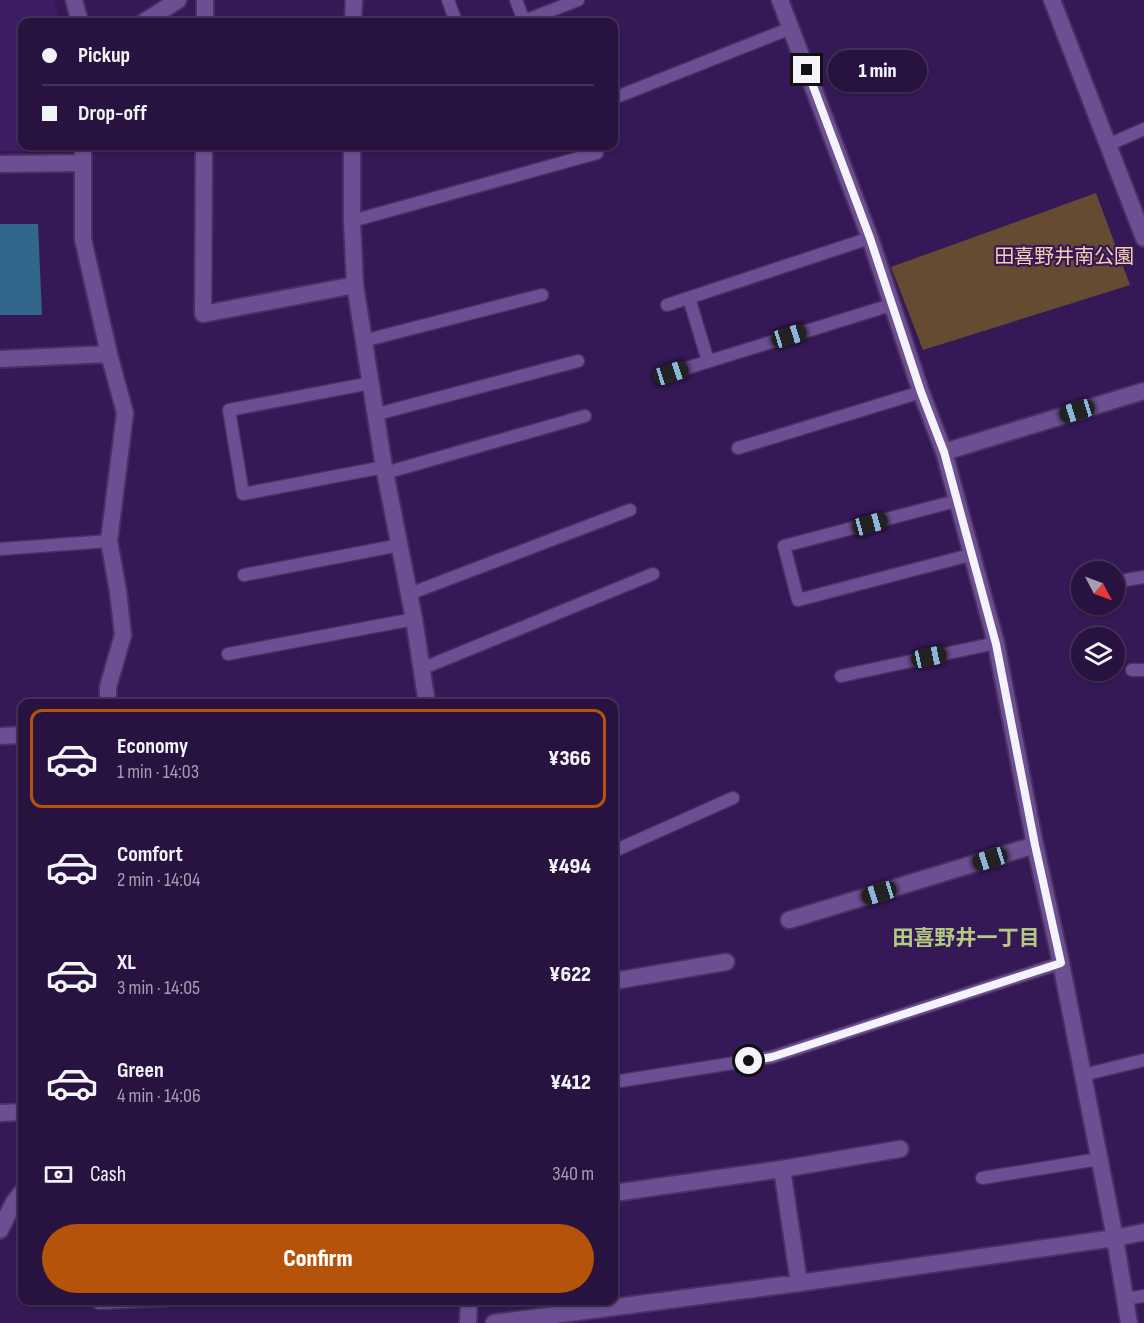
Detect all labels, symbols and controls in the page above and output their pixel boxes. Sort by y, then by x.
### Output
text: Pickup [78,42,130,69]
callout: 1 min [828,49,927,91]
route end [793,56,820,83]
text: 1 min [858,59,897,83]
text: Drop-off [78,100,147,127]
park label: 田喜野井南公園 [994,245,1134,269]
car [769,322,809,350]
car [651,359,691,387]
car [1057,397,1097,425]
car [850,511,890,537]
north arrow [1071,561,1125,615]
map controls [1071,561,1125,681]
button: layers [1071,627,1125,681]
car [910,644,948,670]
icon: car [45,732,99,786]
text: Economy [117,733,188,760]
text: ¥366 [548,745,591,772]
text: 1 min · 14:03 [117,760,199,784]
icon: car [45,840,99,894]
text: Comfort [117,841,183,868]
car [970,845,1010,873]
text: ¥494 [548,853,591,880]
text: 2 min · 14:04 [117,868,200,892]
car [859,879,899,907]
district label: 田喜野井一丁目 [893,926,1040,951]
icon: car [45,948,99,1002]
text: XL [117,949,136,976]
text: ¥622 [549,961,591,988]
text: 3 min · 14:05 [117,976,200,1000]
route start [735,1047,762,1074]
icon: car [45,1056,99,1110]
text: Green [117,1057,164,1084]
text: ¥412 [550,1069,591,1096]
text: 4 min · 14:06 [117,1084,201,1108]
icon: cash [42,1158,75,1191]
text: Cash [90,1161,126,1188]
text: 340 m [552,1162,594,1186]
button: Confirm [42,1224,594,1293]

